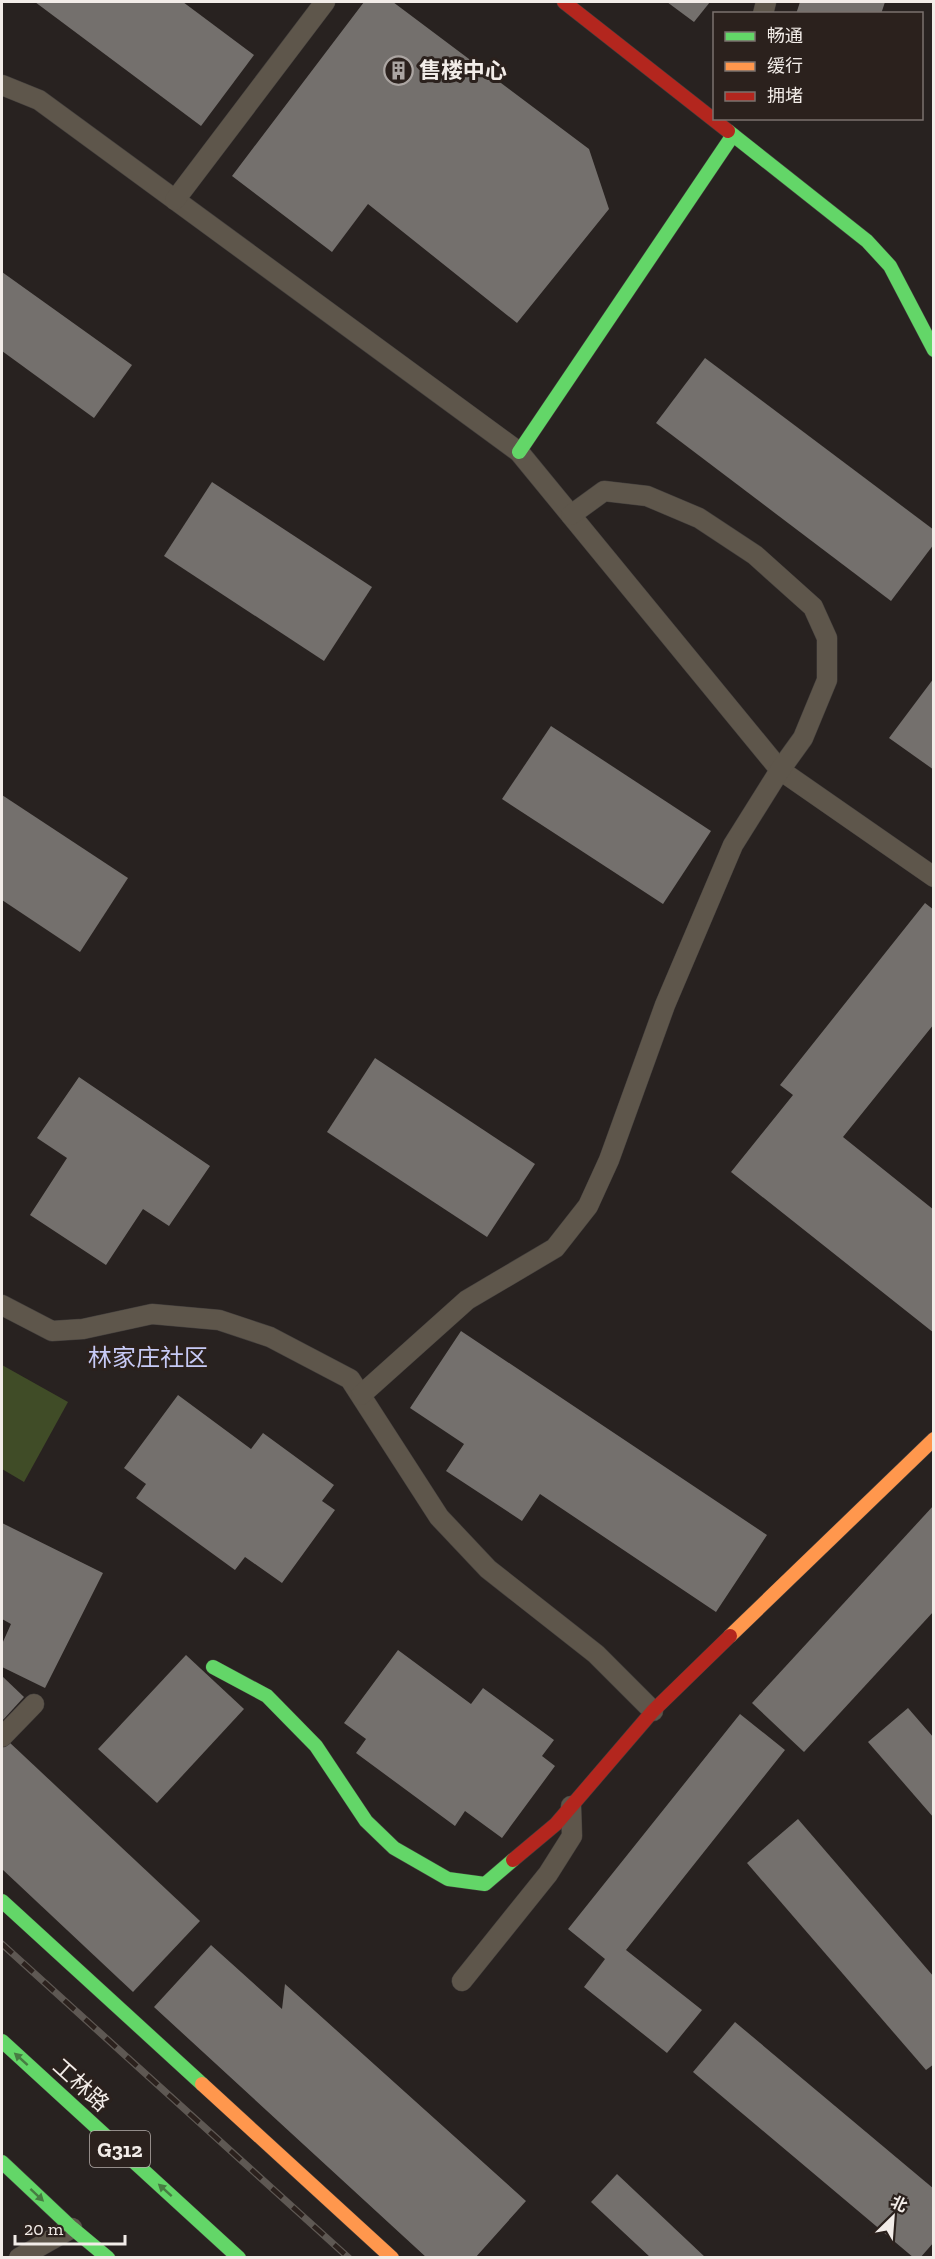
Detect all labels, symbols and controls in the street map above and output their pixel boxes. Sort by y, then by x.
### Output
legend [713,12,923,120]
text: 畅通 [767,25,803,47]
building icon: 售楼中心 [382,54,414,86]
text: 缓行 [767,55,803,77]
place label: 售楼中心 [419,57,507,84]
text: 拥堵 [767,85,803,107]
district label: 林家庄社区 [88,1343,208,1372]
one-way arrow [14,2053,29,2066]
street label: 工林路 [47,2053,115,2117]
road number: G312 [90,2131,150,2167]
one-way arrow [158,2184,173,2197]
north arrow [863,2187,923,2247]
one-way arrow [29,2188,44,2202]
text: 北 [888,2192,910,2216]
scale bar [15,2208,124,2246]
text: 20 m [24,2218,64,2240]

